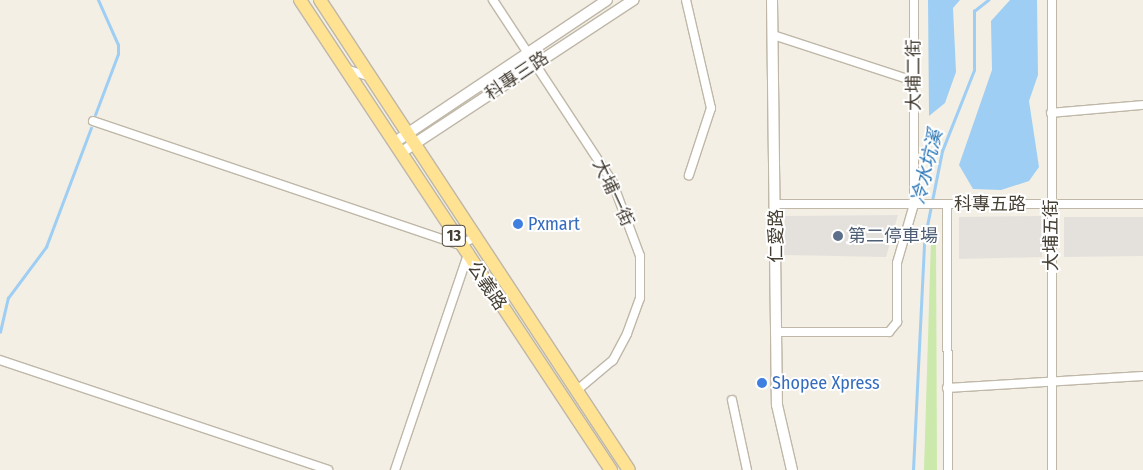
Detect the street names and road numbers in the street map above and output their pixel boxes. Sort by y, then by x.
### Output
street label: 大埔二街 [903,39,925,111]
street label: 科專三路 [481,47,553,105]
street label: 大埔一街 [588,156,638,230]
street label: 科專五路 [954,193,1026,215]
street label: 大埔五街 [1040,199,1062,271]
street label: 仁愛路 [765,209,787,263]
road number: 13 [442,222,466,250]
street label: 公義路 [463,258,511,314]

